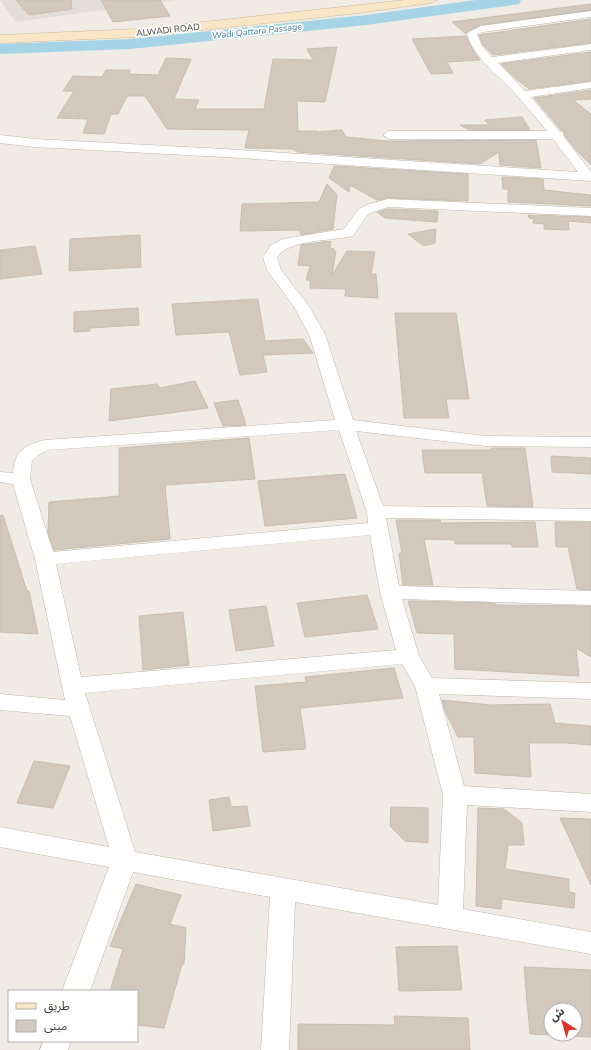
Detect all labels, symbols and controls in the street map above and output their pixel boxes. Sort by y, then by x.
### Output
water label: Wadi Qattara Passage [211,20,303,42]
street label: ALWADI ROAD [136,21,201,39]
legend [8,990,138,1042]
text: طريق [44,998,70,1014]
north arrow [543,1002,583,1042]
text: ش [547,1004,568,1025]
text: مبنى [44,1018,67,1034]

